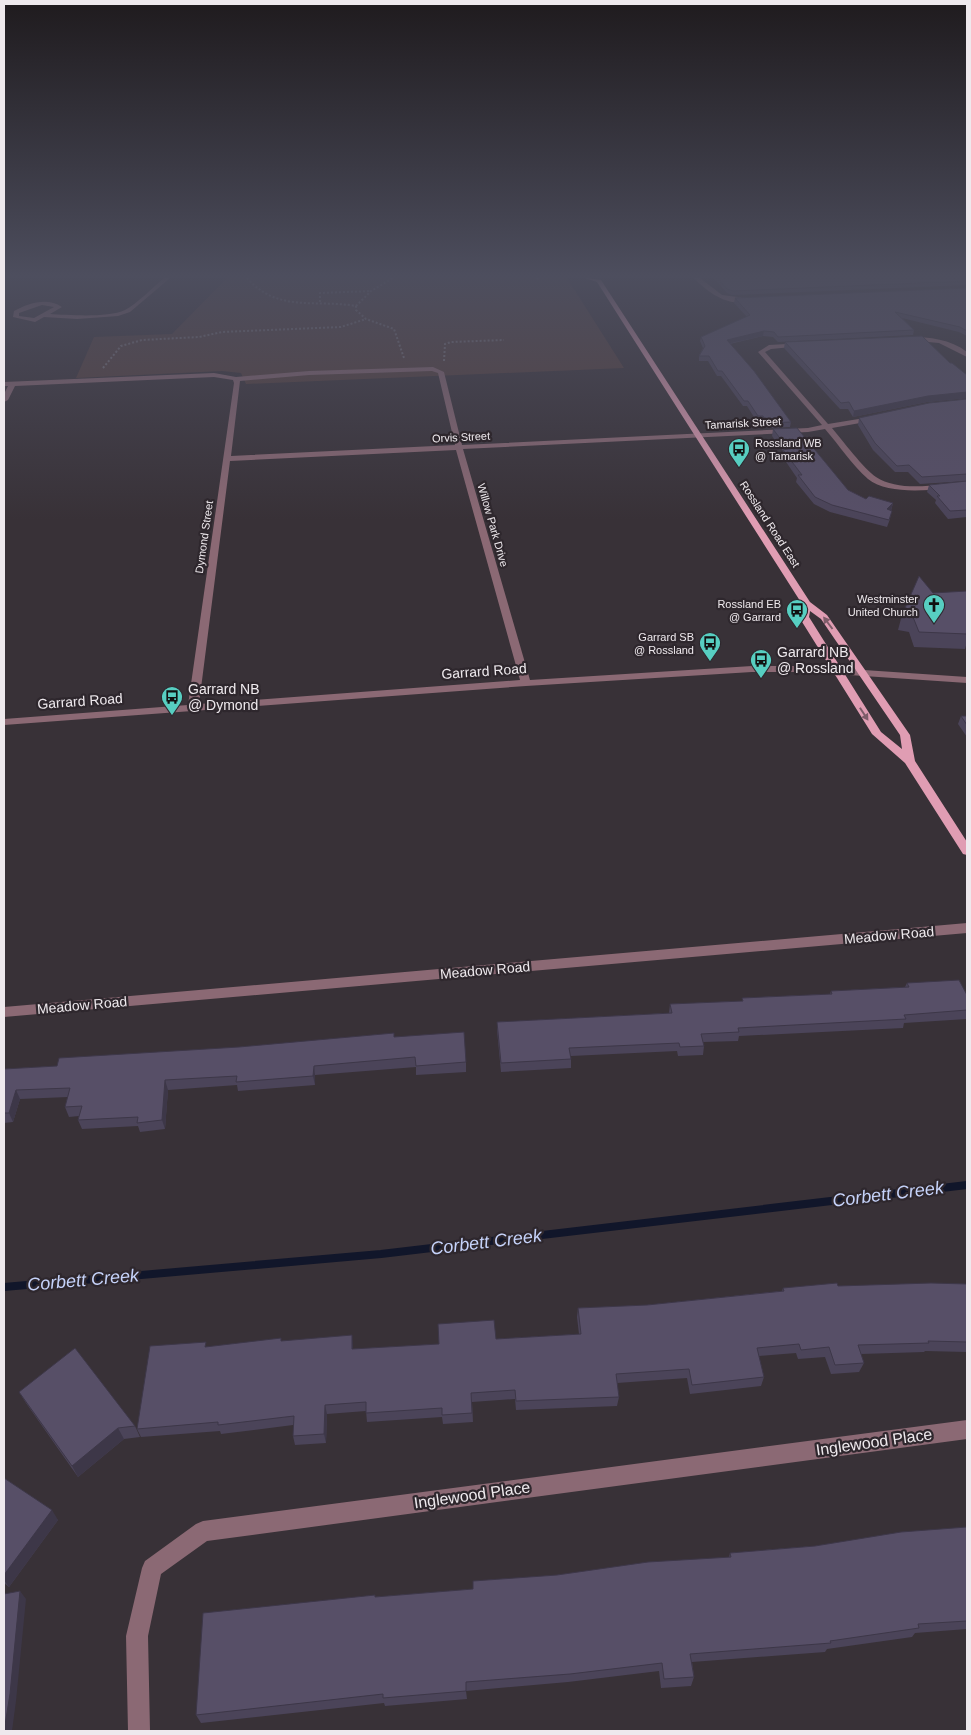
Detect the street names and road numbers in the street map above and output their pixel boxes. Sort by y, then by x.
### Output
street label: Tamarisk Street [705,415,781,431]
street label: Orvis Street [432,429,490,445]
street label: Rossland Road East [738,479,802,569]
street label: Willow Park Drive [475,482,511,568]
street label: Dymond Street [193,500,215,574]
street label: Garrard Road [441,660,527,682]
street label: Garrard Road [37,690,123,712]
street label: Meadow Road [843,923,935,947]
street label: Meadow Road [439,958,531,982]
street label: Meadow Road [36,993,128,1017]
street label: Inglewood Place [815,1425,933,1459]
street label: Inglewood Place [413,1478,531,1512]

